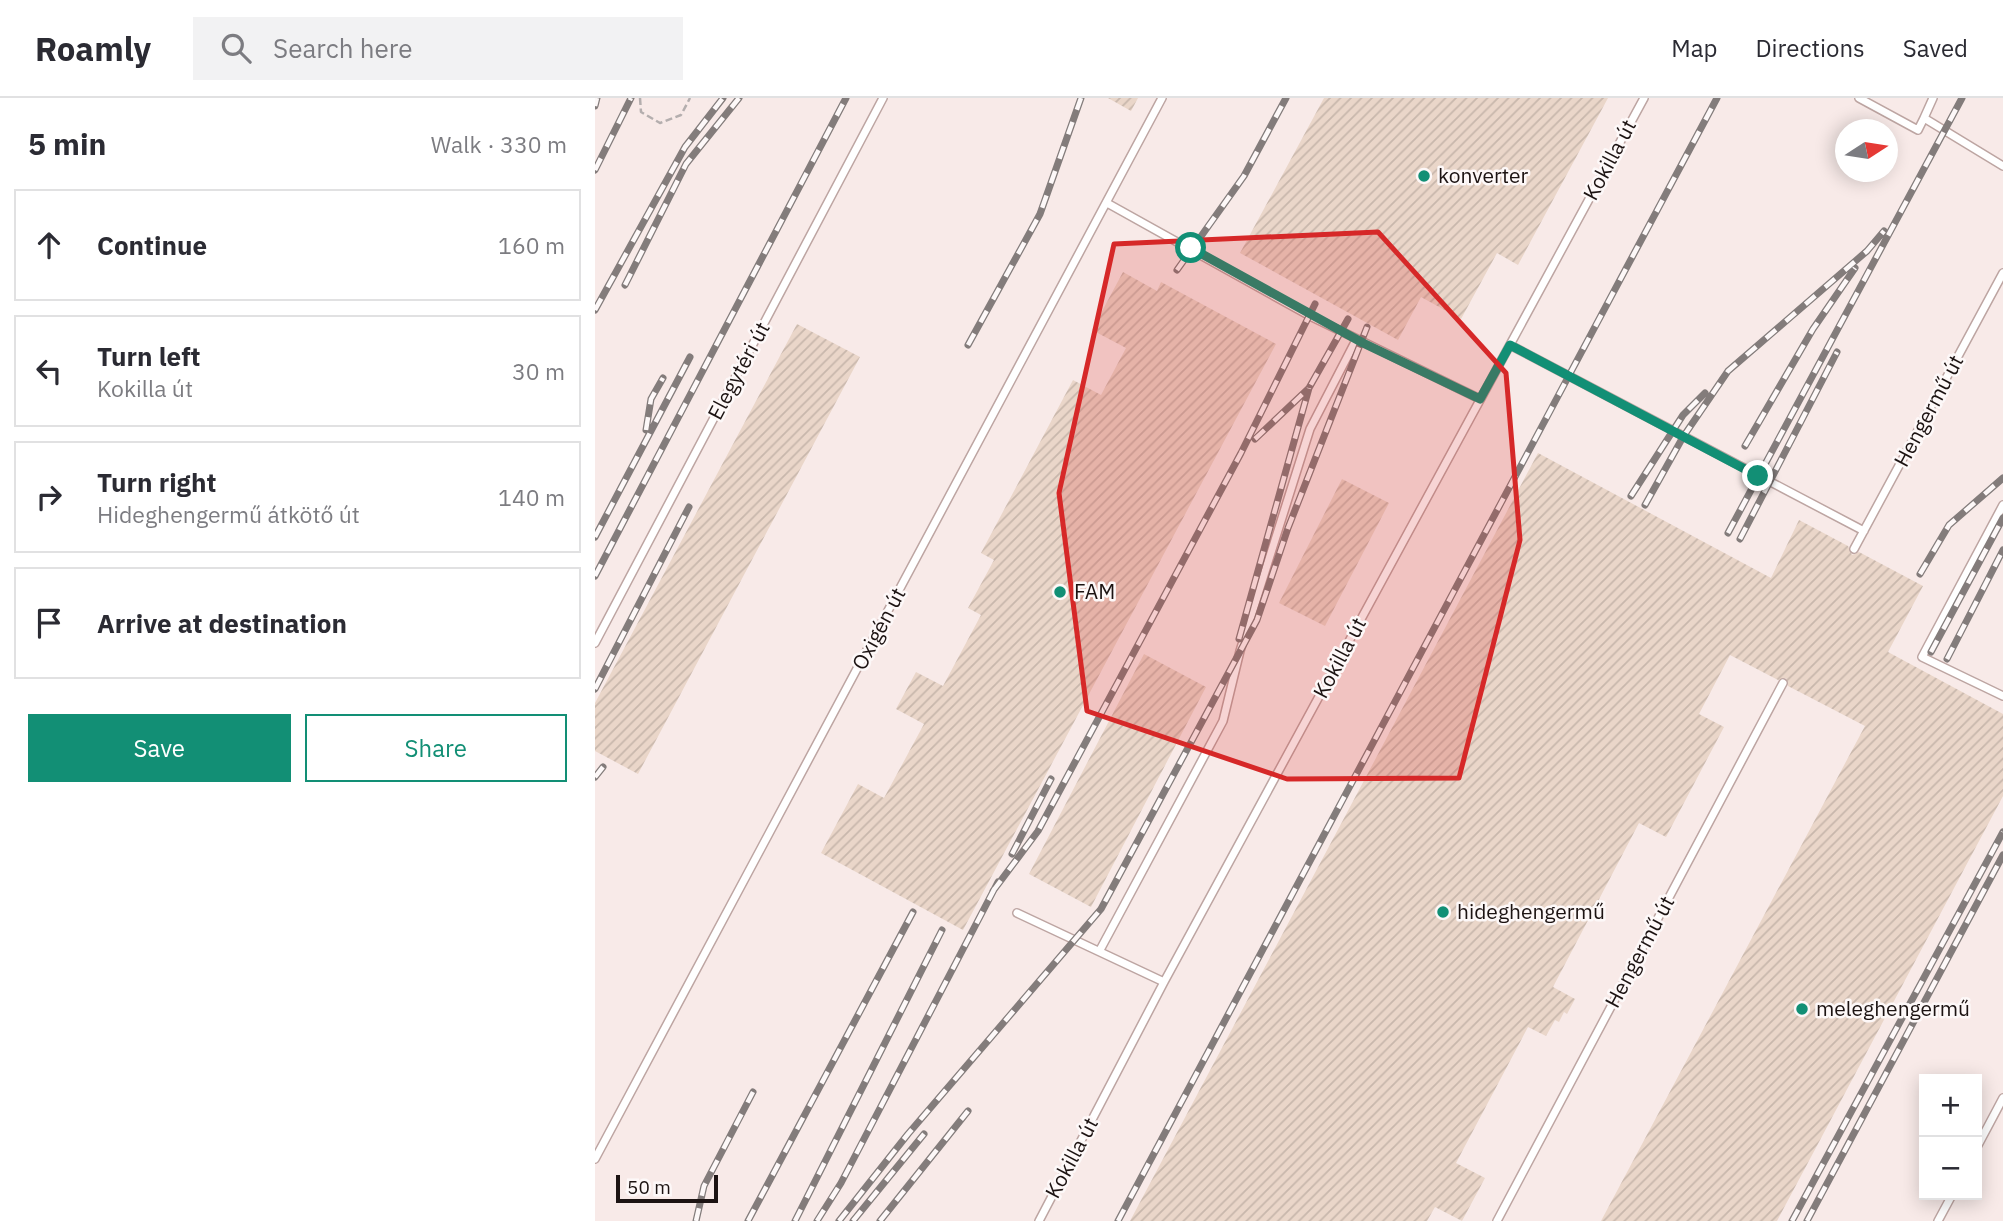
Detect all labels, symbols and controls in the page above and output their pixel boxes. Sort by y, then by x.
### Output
search box [193,17,683,80]
text: Roamly [35,27,151,70]
icon: search [217,29,255,67]
text: Search here [273,31,412,65]
text: Map [1671,32,1717,64]
text: Directions [1755,32,1865,64]
text: Saved [1903,32,1968,64]
street label: Kokilla út [1576,114,1642,205]
north arrow [1835,119,1898,182]
text: 5 min [28,124,106,163]
text: Walk · 330 m [431,129,567,159]
place label: konverter [1438,161,1529,189]
marker: konverter [1416,168,1432,184]
icon: ahead [30,226,68,264]
text: Continue [97,228,207,262]
text: 160 m [498,230,565,260]
route start [1175,232,1206,263]
street label: Elegytéri út [701,317,776,424]
text: Turn left [97,339,200,373]
street label: Hengermű út [1887,350,1969,471]
icon: left [30,352,68,390]
text: 30 m [512,356,565,386]
text: Kokilla út [97,373,193,403]
route end [1742,460,1773,491]
text: Turn right [97,465,216,499]
icon: right [30,478,68,516]
text: 140 m [498,482,565,512]
text: Hideghengermű átkötő út [97,499,360,529]
place label: FAM [1074,577,1115,605]
street label: Oxigén út [845,582,911,675]
marker: FAM [1052,584,1068,600]
icon: arrive [30,604,68,642]
text: Arrive at destination [97,606,347,640]
street label: Kokilla út [1306,612,1372,703]
button: Save [28,714,291,782]
button: Share [305,714,567,782]
street label: Hengermű út [1598,891,1680,1012]
place label: hideghengermű [1457,897,1605,925]
marker: hideghengermű [1435,904,1451,920]
place label: meleghengermű [1816,994,1970,1022]
marker: meleghengermű [1794,1001,1810,1017]
map controls [1919,1074,1982,1200]
button: + [1919,1074,1982,1137]
street label: Kokilla út [1038,1112,1104,1203]
button: − [1919,1137,1982,1200]
scale bar [616,1172,717,1204]
text: 50 m [627,1175,671,1199]

